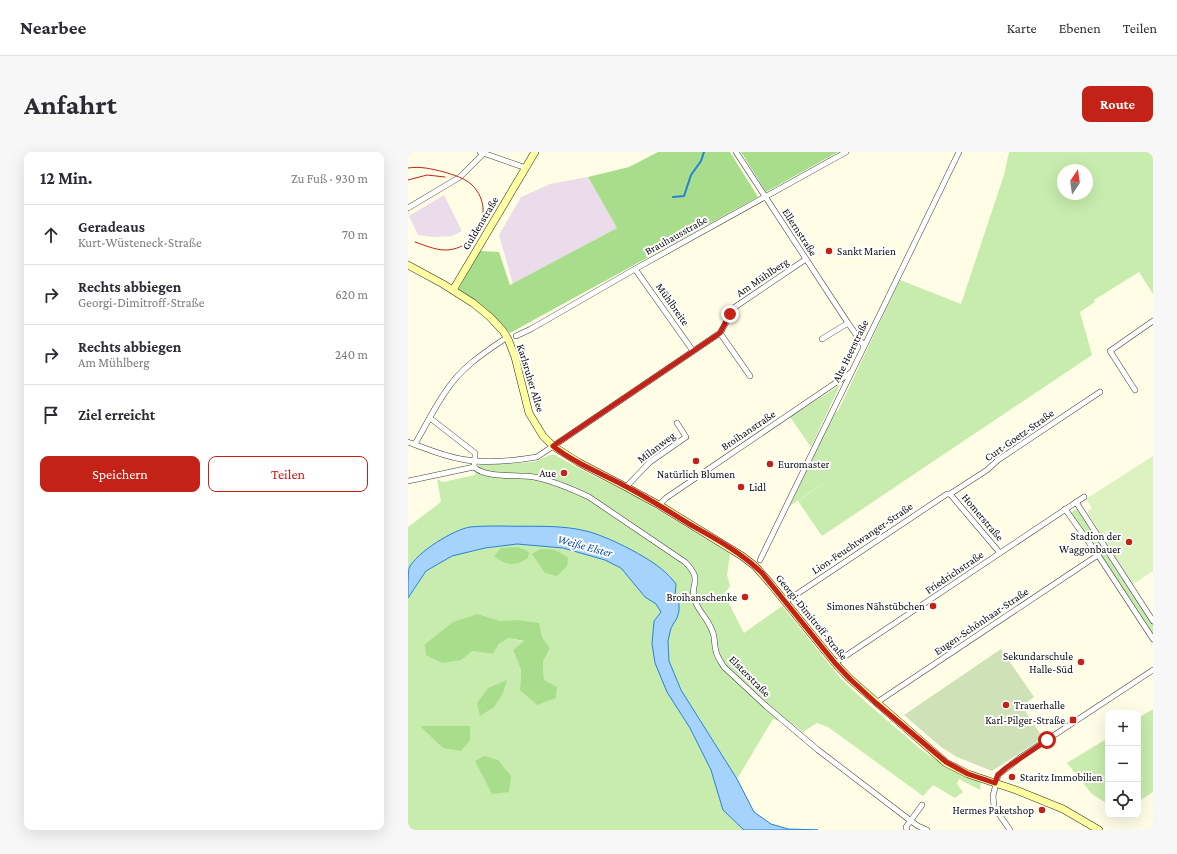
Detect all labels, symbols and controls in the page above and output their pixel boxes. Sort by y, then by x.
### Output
text: Nearbee [20,17,86,38]
text: Karte [1007,20,1037,36]
text: Ebenen [1059,20,1101,36]
text: Teilen [1123,20,1157,36]
button: Route [1082,86,1153,122]
text: Anfahrt [24,89,117,120]
north arrow [1057,164,1093,200]
text: 12 Min. [40,169,93,188]
text: Zu Fuß · 930 m [291,171,368,186]
street label: Guldenstraße [459,194,501,252]
street label: Ellernstraße [780,206,820,258]
street label: Brauhausstraße [643,213,709,257]
text: Geradeaus [78,219,145,235]
icon: ahead [40,224,62,246]
text: 70 m [342,227,368,242]
text: Kurt-Wüsteneck-Straße [78,235,202,250]
place label: Sankt Marien [837,245,896,257]
marker: Sankt Marien [824,246,834,256]
street label: Am Mühlberg [734,255,792,300]
text: Rechts abbiegen [78,279,181,295]
street label: Mühlbreite [654,280,692,328]
icon: right [40,284,62,306]
text: 620 m [335,287,368,302]
text: Georgi-Dimitroff-Straße [78,295,204,310]
route end [721,305,739,323]
street label: Alte Heerstraße [830,318,870,384]
text: Rechts abbiegen [78,339,181,355]
street label: Karlsruher Allee [515,343,547,414]
icon: right [40,344,62,366]
text: 240 m [335,347,368,362]
text: Am Mühlberg [78,355,149,370]
icon: arrive [40,404,62,426]
text: Ziel erreicht [78,407,155,423]
street label: Broihanstraße [719,407,777,452]
street label: Curt-Goetz-Straße [982,407,1056,463]
street label: Milanweg [635,429,678,466]
button: Speichern [40,456,200,492]
button: Teilen [208,456,368,492]
marker: Natürlich Blumen [691,456,701,466]
place label: Euromaster [778,458,830,470]
marker: Euromaster [765,459,775,469]
place label: Aue [539,467,556,479]
marker: Aue [559,468,569,478]
place label: Natürlich Blumen [657,468,735,480]
place label: Lidl [749,481,766,493]
marker: Lidl [736,482,746,492]
street label: Homerstraße [960,491,1006,543]
street label: Lion-Feuchtwanger-Straße [809,500,915,577]
place label: Stadion der Waggonbauer [1059,530,1121,556]
water label: Weiße Elster [556,532,615,560]
marker: Stadion der Waggonbauer [1124,537,1134,547]
street label: Friedrichstraße [923,548,986,596]
street label: Georgi-Dimitroff-Straße [773,572,850,663]
street label: Eugen-Schönhaar-Straße [932,585,1031,658]
place label: Broihanschenke [667,591,737,603]
marker: Broihanschenke [740,592,750,602]
place label: Simones Nähstübchen [827,600,925,612]
marker: Simones Nähstübchen [928,601,938,611]
place label: Sekundarschule Halle-Süd [1003,650,1073,675]
street label: Elsterstraße [727,653,773,699]
marker: Sekundarschule Halle-Süd [1076,657,1086,667]
place label: Trauerhalle [1014,699,1065,711]
marker: Trauerhalle [1001,700,1011,710]
map controls [1105,710,1141,818]
button: + [1105,710,1141,746]
place label: Karl-Pilger-Straße [985,714,1065,727]
marker: Karl-Pilger-Straße [1068,715,1078,725]
route start [1038,731,1056,749]
button: − [1105,746,1141,782]
place label: Staritz Immobilien [1020,771,1103,783]
marker: Staritz Immobilien [1007,772,1017,782]
button: locate [1105,782,1141,818]
place label: Hermes Paketshop [953,804,1034,817]
marker: Hermes Paketshop [1037,805,1047,815]

